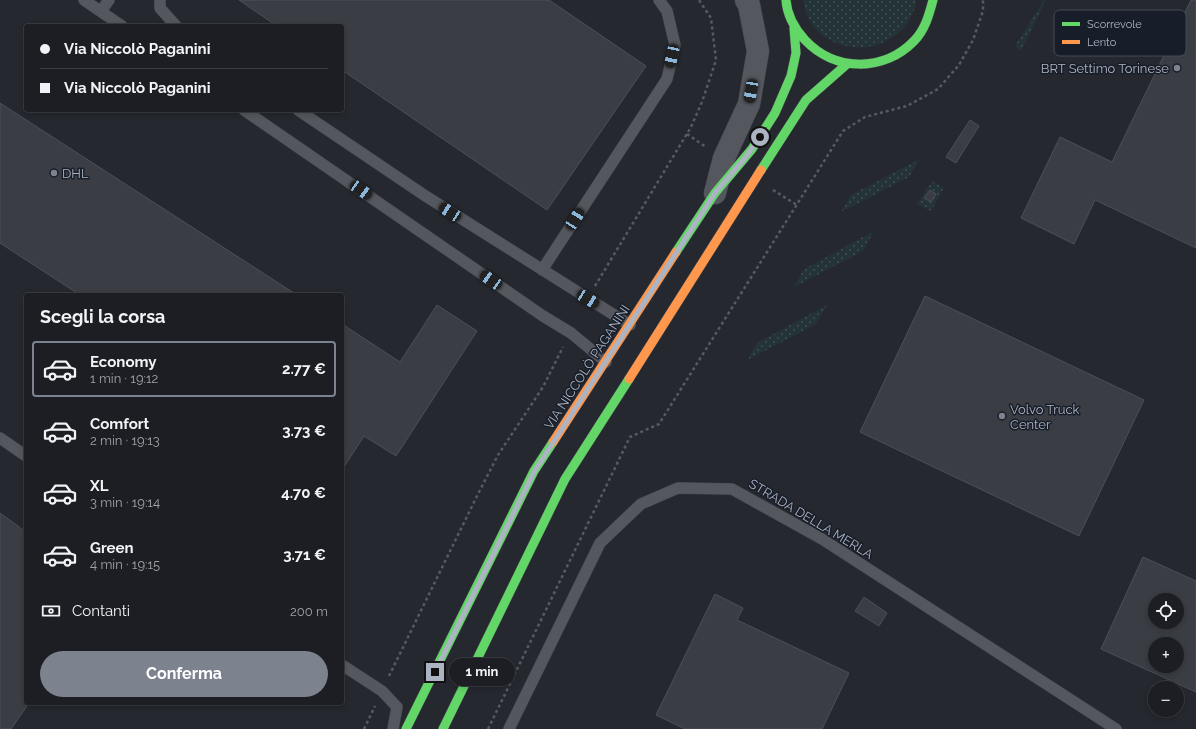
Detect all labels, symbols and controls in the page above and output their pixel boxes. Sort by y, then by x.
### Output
legend [1054,10,1186,56]
text: Scorrevole [1087,18,1142,31]
text: Lento [1087,36,1117,49]
text: Via Niccolò Paganini [64,40,211,58]
car [664,43,680,69]
place label: BRT Settimo Torinese [1041,61,1169,76]
marker: BRT Settimo Torinese [1172,63,1182,73]
car [743,78,759,104]
text: Via Niccolò Paganini [64,79,211,97]
route start [751,128,769,146]
place label: DHL [62,166,89,181]
marker: DHL [49,168,59,178]
car [348,178,374,202]
car [437,200,463,224]
car [563,206,587,232]
car [478,268,504,292]
car [575,288,601,310]
street label: VIA NICCOLÒ PAGANINI [541,302,633,432]
text: Scegli la corsa [40,306,165,327]
icon: car [42,351,78,387]
text: Economy [90,353,157,371]
text: 2.77 € [282,360,326,378]
text: 1 min · 19:12 [90,371,158,386]
place label: Volvo Truck Center [1010,402,1080,432]
marker: Volvo Truck Center [997,411,1007,421]
icon: car [42,413,78,449]
text: Comfort [90,415,149,433]
text: 3.73 € [282,422,326,440]
text: 2 min · 19:13 [90,433,160,448]
icon: car [42,475,78,511]
street label: STRADA DELLA MERLA [746,476,876,562]
text: XL [90,477,108,495]
text: 4.70 € [281,484,326,502]
text: 3 min · 19:14 [90,495,160,510]
icon: car [42,537,78,573]
text: Green [90,539,134,557]
text: 3.71 € [283,546,326,564]
text: 4 min · 19:15 [90,557,160,572]
map controls [1148,593,1184,717]
button: locate [1148,593,1184,629]
icon: cash [40,600,62,622]
text: Contanti [72,602,130,620]
text: 200 m [290,604,328,619]
button: + [1148,637,1184,673]
button: Conferma [40,651,328,697]
callout: 1 min [449,658,515,686]
route end [426,663,444,681]
text: 1 min [466,664,498,679]
button: − [1148,681,1184,717]

